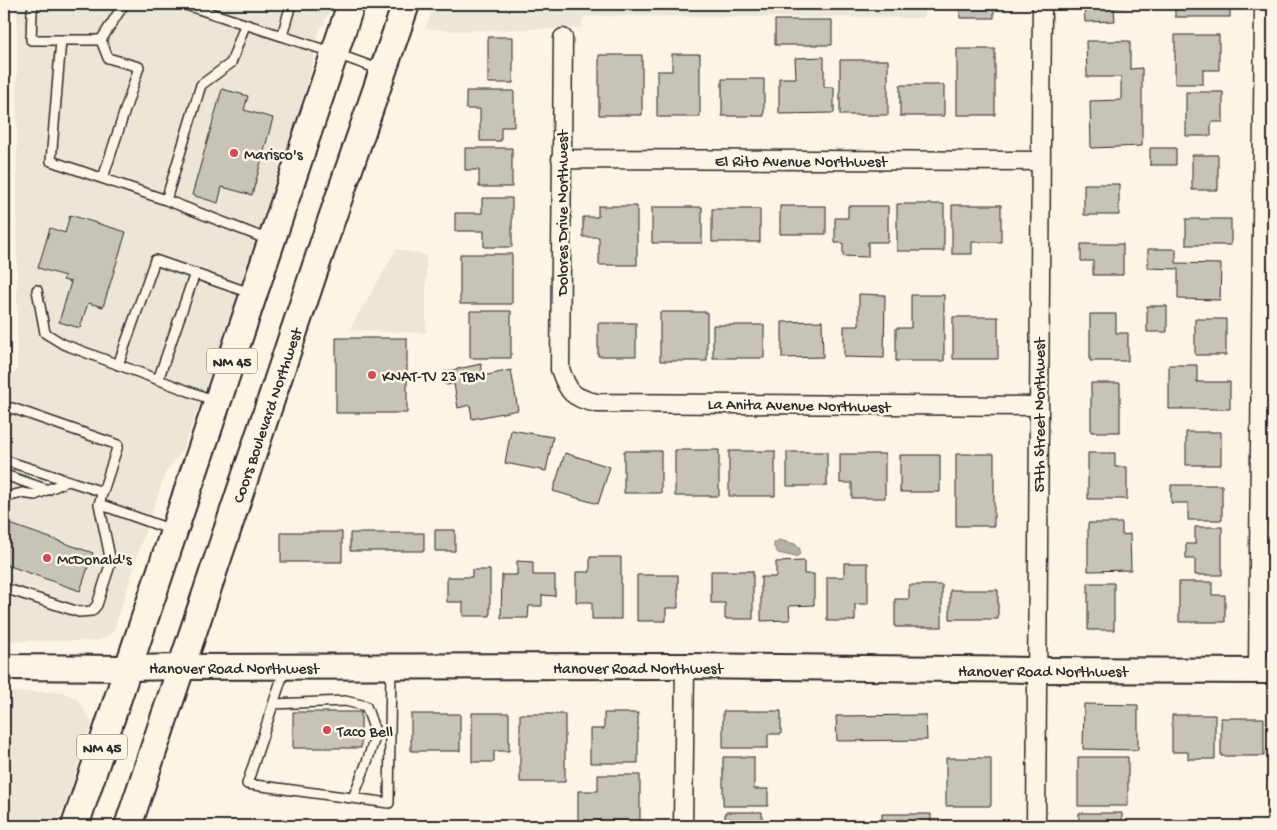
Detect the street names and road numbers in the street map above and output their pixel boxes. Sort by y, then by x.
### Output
street label: Dolores Drive Northwest [555,129,574,297]
street label: El Rito Avenue Northwest [715,154,889,173]
street label: Coors Boulevard Northwest [230,325,309,506]
street label: 57th Street Northwest [1032,336,1051,492]
road number: NM 45 [207,348,257,374]
street label: La Anita Avenue Northwest [707,396,892,419]
street label: Hanover Road Northwest [149,661,320,680]
street label: Hanover Road Northwest [553,661,724,680]
street label: Hanover Road Northwest [958,664,1129,683]
road number: NM 45 [77,734,127,760]

